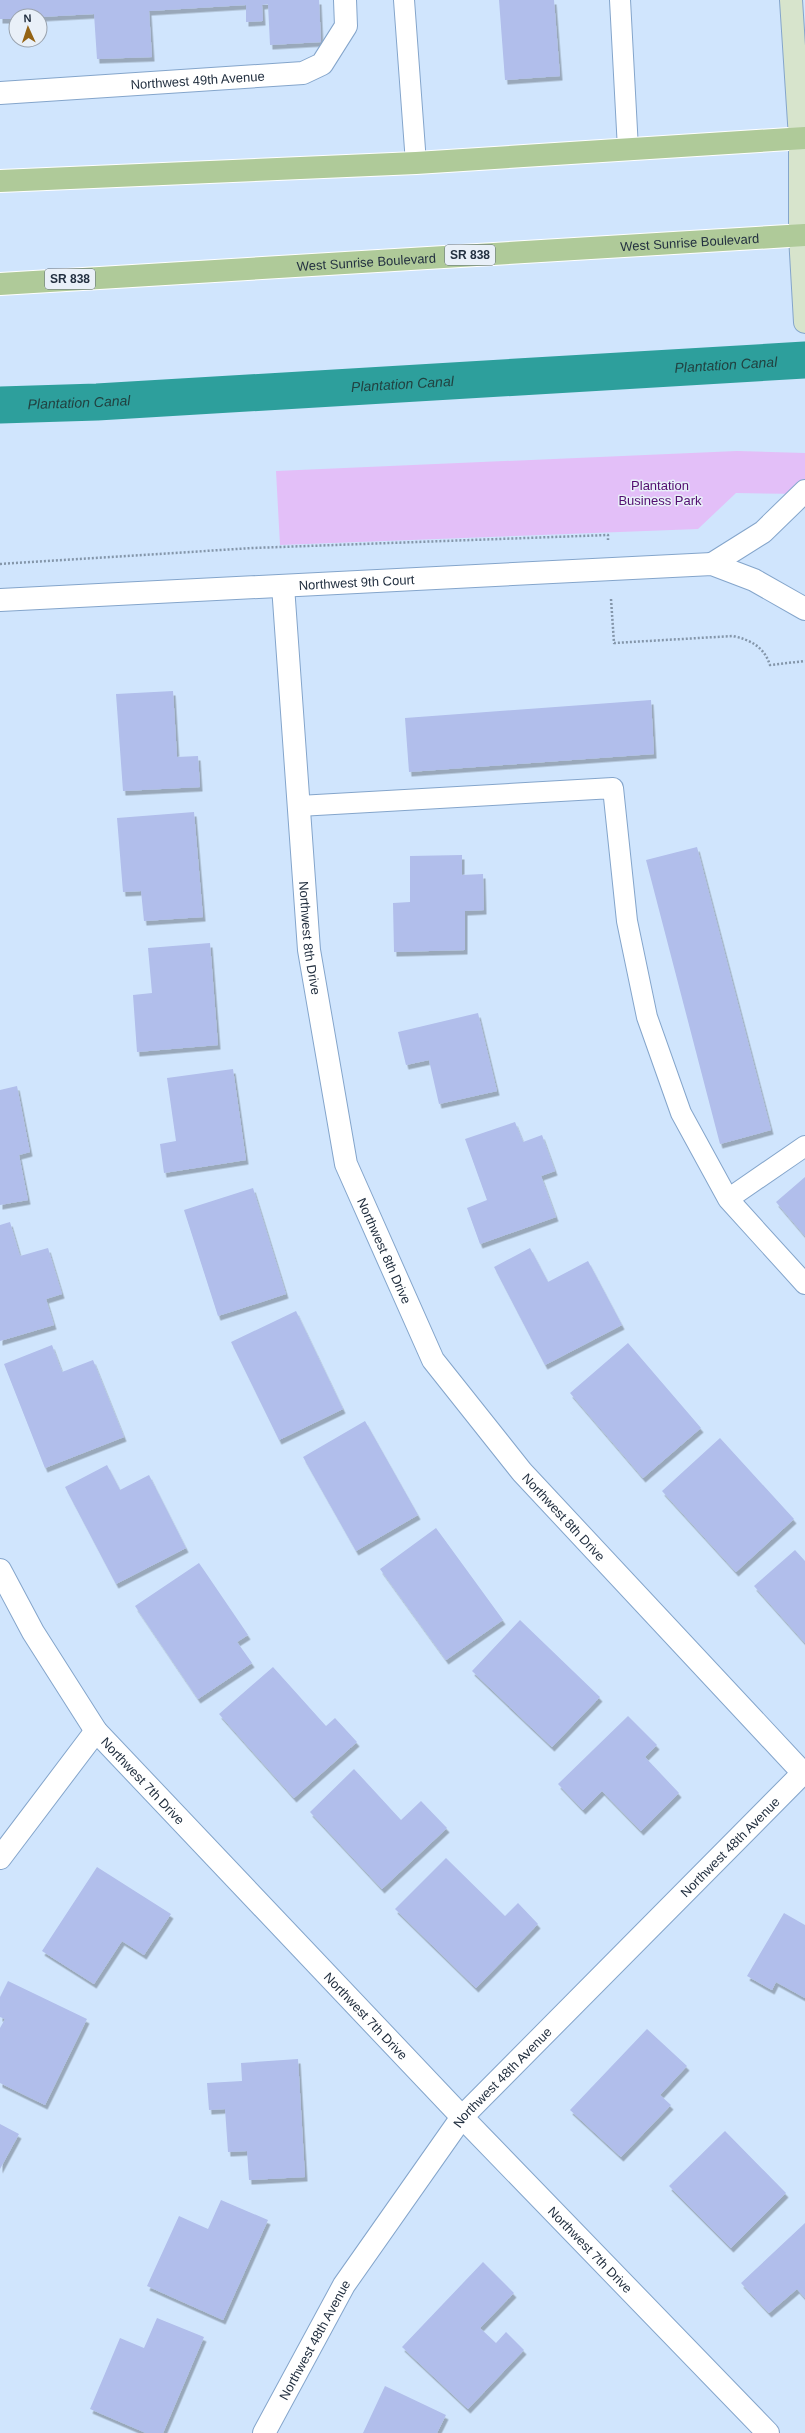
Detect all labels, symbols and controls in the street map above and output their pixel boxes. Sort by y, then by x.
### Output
north arrow [8,8,48,48]
text: N [23,12,32,24]
street label: Northwest 49th Avenue [130,68,265,92]
street label: West Sunrise Boulevard [620,230,760,254]
road number: SR 838 [445,245,495,265]
street label: West Sunrise Boulevard [296,250,436,273]
road number: SR 838 [45,269,95,289]
water label: Plantation Canal [674,354,779,376]
water label: Plantation Canal [351,373,455,395]
water label: Plantation Canal [27,392,132,412]
park label: Plantation Business Park [618,478,702,508]
street label: Northwest 9th Court [298,572,415,592]
street label: Northwest 8th Drive [297,881,324,996]
street label: Northwest 8th Drive [354,1195,415,1306]
street label: Northwest 8th Drive [519,1470,608,1564]
street label: Northwest 7th Drive [98,1734,188,1827]
street label: Northwest 48th Avenue [677,1794,782,1900]
street label: Northwest 7th Drive [321,1969,411,2062]
street label: Northwest 48th Avenue [450,2024,554,2130]
street label: Northwest 7th Drive [545,2203,635,2296]
street label: Northwest 48th Avenue [276,2277,353,2402]

